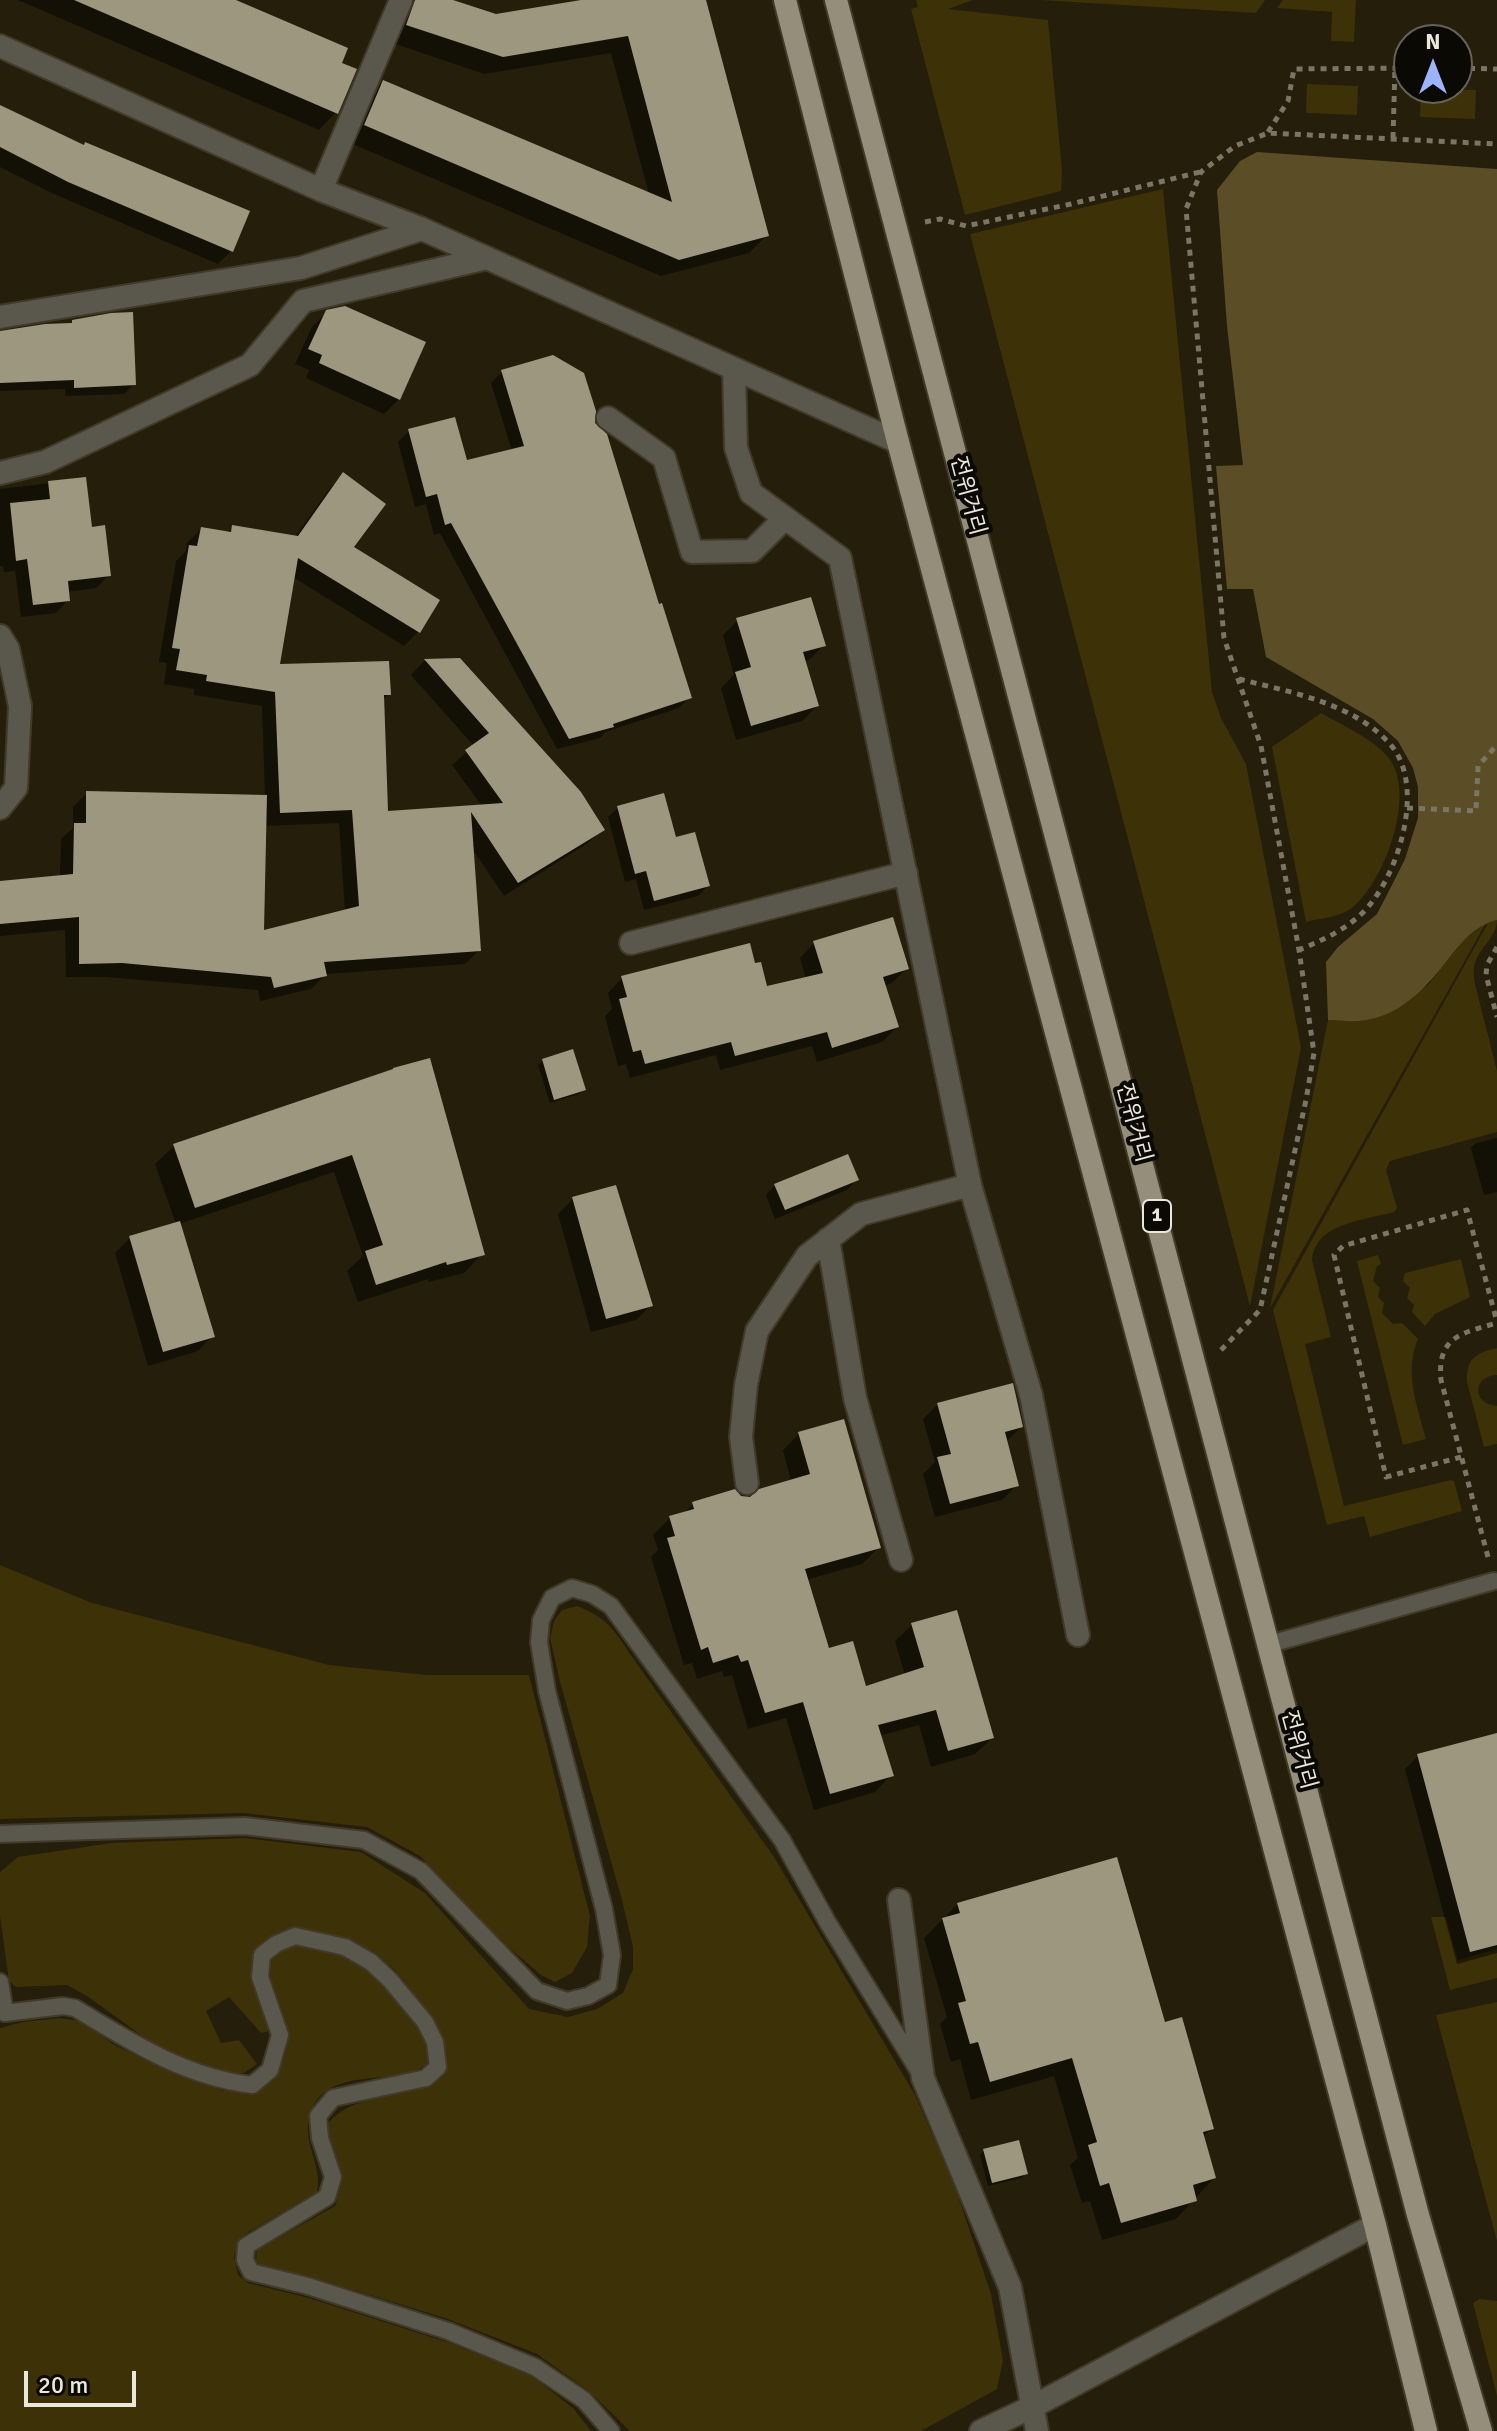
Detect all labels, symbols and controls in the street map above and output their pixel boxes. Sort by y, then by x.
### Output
north arrow [1393,24,1473,104]
text: N [1425,28,1441,55]
street label: 전위거리 [944,453,990,539]
street label: 전위거리 [1110,1080,1156,1166]
road number: 1 [1143,1200,1171,1232]
street label: 전위거리 [1275,1707,1321,1793]
scale bar [28,2355,140,2405]
text: 20 m [38,2370,88,2400]

